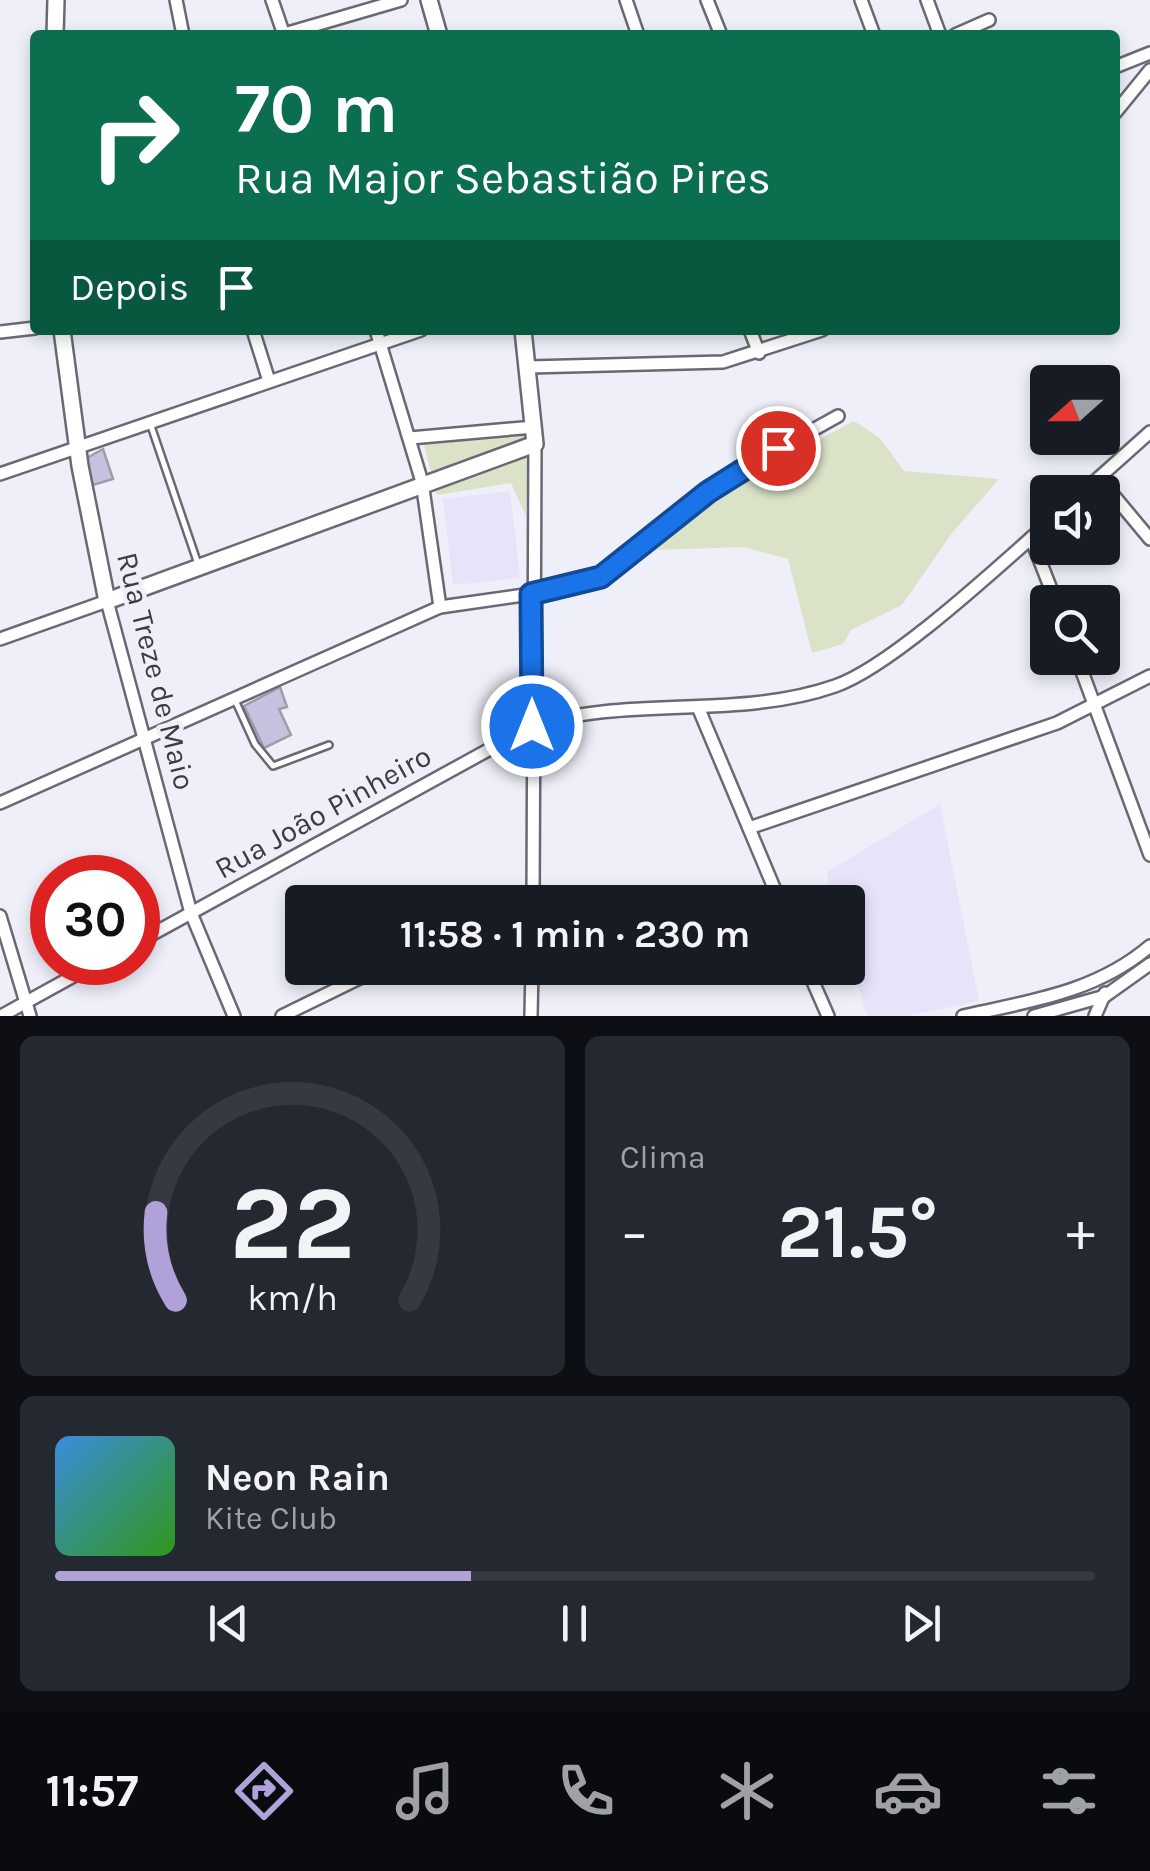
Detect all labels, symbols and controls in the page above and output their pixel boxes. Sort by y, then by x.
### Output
text: 70 m [235,68,398,150]
icon: right [70,70,200,200]
text: Rua Major Sebastião Pires [235,152,771,204]
icon: arrive [209,260,264,315]
text: Depois [70,265,189,310]
north arrow [1030,365,1120,455]
map controls [1030,365,1120,675]
pin [736,406,821,491]
icon: arrive [751,421,806,476]
button: sound [1030,475,1120,565]
street label: Rua Treze de Maio [109,548,203,794]
button: search [1030,585,1120,675]
position arrow [480,674,584,778]
street label: Rua João Pinheiro [208,738,438,886]
speed limit sign: 30 [30,855,160,985]
text: 11:58 · 1 min · 230 m [400,912,750,957]
text: Clima [620,1139,706,1176]
text: 22 [230,1163,355,1284]
text: 21.5° [777,1188,938,1276]
text: − [620,1200,649,1264]
text: + [1066,1200,1095,1264]
text: km/h [247,1277,338,1319]
text: Neon Rain [205,1455,390,1500]
text: Kite Club [205,1500,337,1537]
icon: previous [201,1596,256,1651]
icon: pause [547,1596,602,1651]
icon: next [894,1596,949,1651]
icon: directions [229,1756,299,1826]
icon: music [390,1756,460,1826]
icon: phone [551,1756,621,1826]
icon: climate [712,1756,782,1826]
icon: car [873,1756,943,1826]
icon: filters [1034,1756,1104,1826]
text: 11:57 [46,1765,138,1817]

